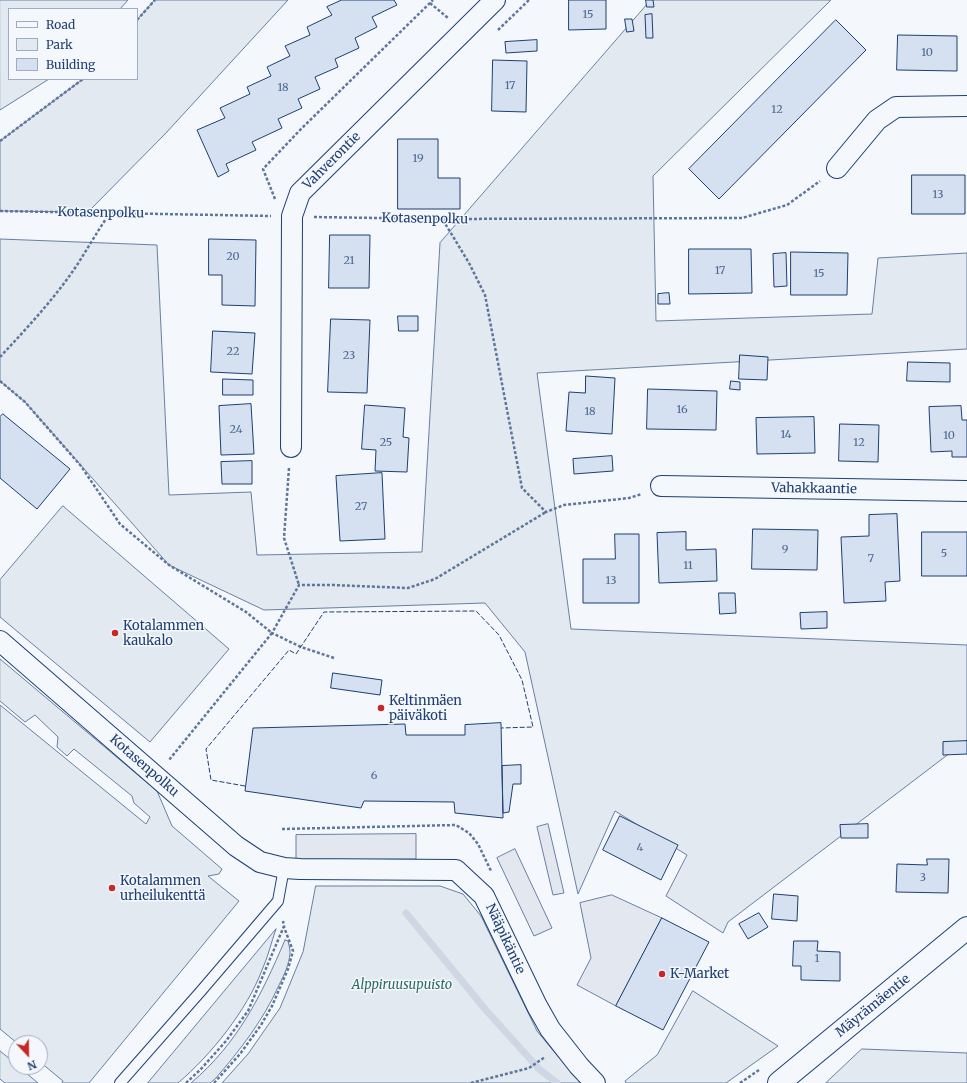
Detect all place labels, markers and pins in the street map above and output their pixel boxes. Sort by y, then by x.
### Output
place label: Kotalammen kaukalo [123,618,204,649]
marker: Kotalammen kaukalo [110,628,120,638]
place label: Keltinmäen päiväkoti [389,693,462,724]
marker: Keltinmäen päiväkoti [376,703,386,713]
place label: Kotalammen urheilukenttä [120,873,205,904]
marker: Kotalammen urheilukenttä [107,883,117,893]
place label: K-Market [670,966,729,982]
marker: K-Market [657,969,667,979]

